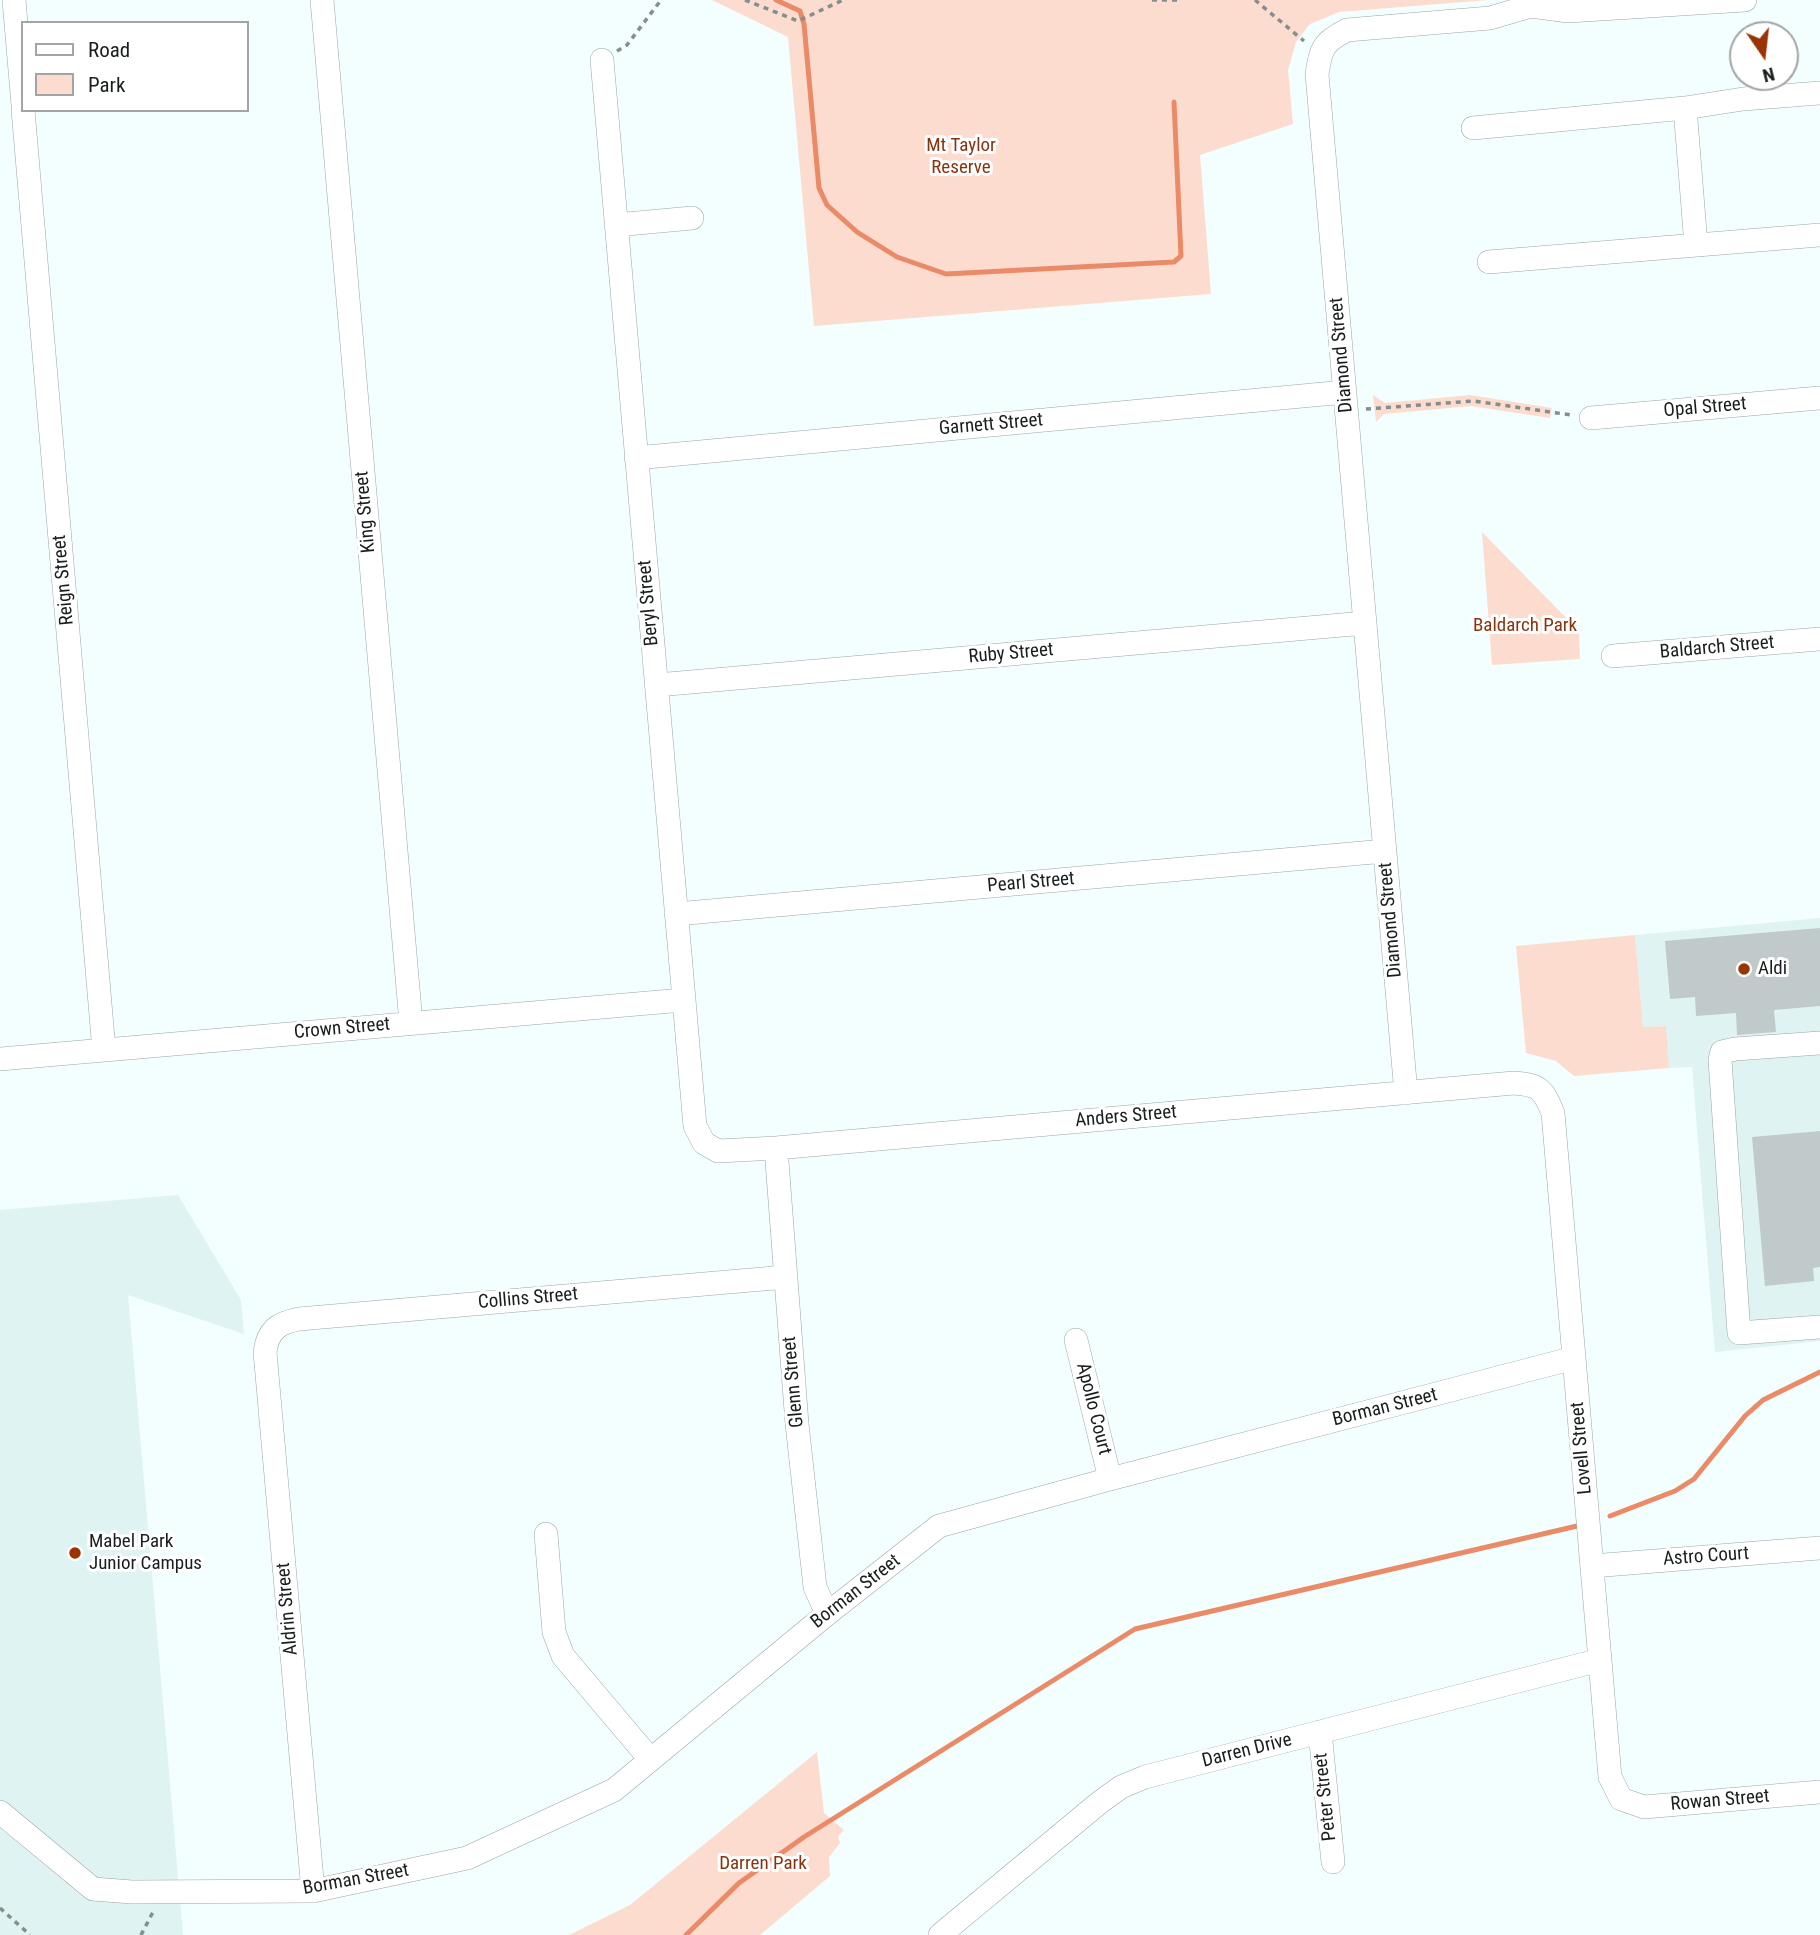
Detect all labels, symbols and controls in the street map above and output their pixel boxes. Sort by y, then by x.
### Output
legend [21,21,248,112]
north arrow [1729,21,1799,91]
text: Road [88,38,130,62]
text: N [1760,62,1777,87]
text: Park [88,73,125,97]
park label: Mt Taylor Reserve [926,135,996,179]
street label: Diamond Street [1326,296,1358,414]
street label: Opal Street [1663,393,1747,423]
street label: Garnett Street [938,409,1044,441]
street label: King Street [351,470,381,554]
street label: Reign Street [49,534,79,626]
street label: Beryl Street [634,559,664,647]
park label: Baldarch Park [1473,615,1577,637]
street label: Baldarch Street [1659,632,1775,664]
street label: Ruby Street [968,639,1054,669]
street label: Diamond Street [1375,861,1407,979]
street label: Pearl Street [986,868,1076,898]
place label: Aldi [1758,958,1787,980]
marker: Aldi [1736,961,1752,977]
street label: Crown Street [293,1013,391,1045]
street label: Anders Street [1074,1101,1178,1133]
street label: Collins Street [477,1283,579,1315]
street label: Glenn Street [779,1335,809,1429]
street label: Apollo Court [1071,1361,1115,1457]
street label: Borman Street [1330,1384,1440,1432]
street label: Lovell Street [1567,1401,1597,1495]
place label: Mabel Park Junior Campus [89,1531,202,1575]
street label: Astro Court [1662,1543,1750,1571]
marker: Mabel Park Junior Campus [67,1545,83,1561]
street label: Borman Street [807,1550,905,1634]
street label: Aldrin Street [273,1562,303,1656]
street label: Darren Drive [1200,1729,1294,1773]
street label: Peter Street [1310,1752,1342,1842]
street label: Rowan Street [1670,1785,1770,1817]
park label: Darren Park [719,1853,807,1875]
street label: Borman Street [301,1859,411,1901]

